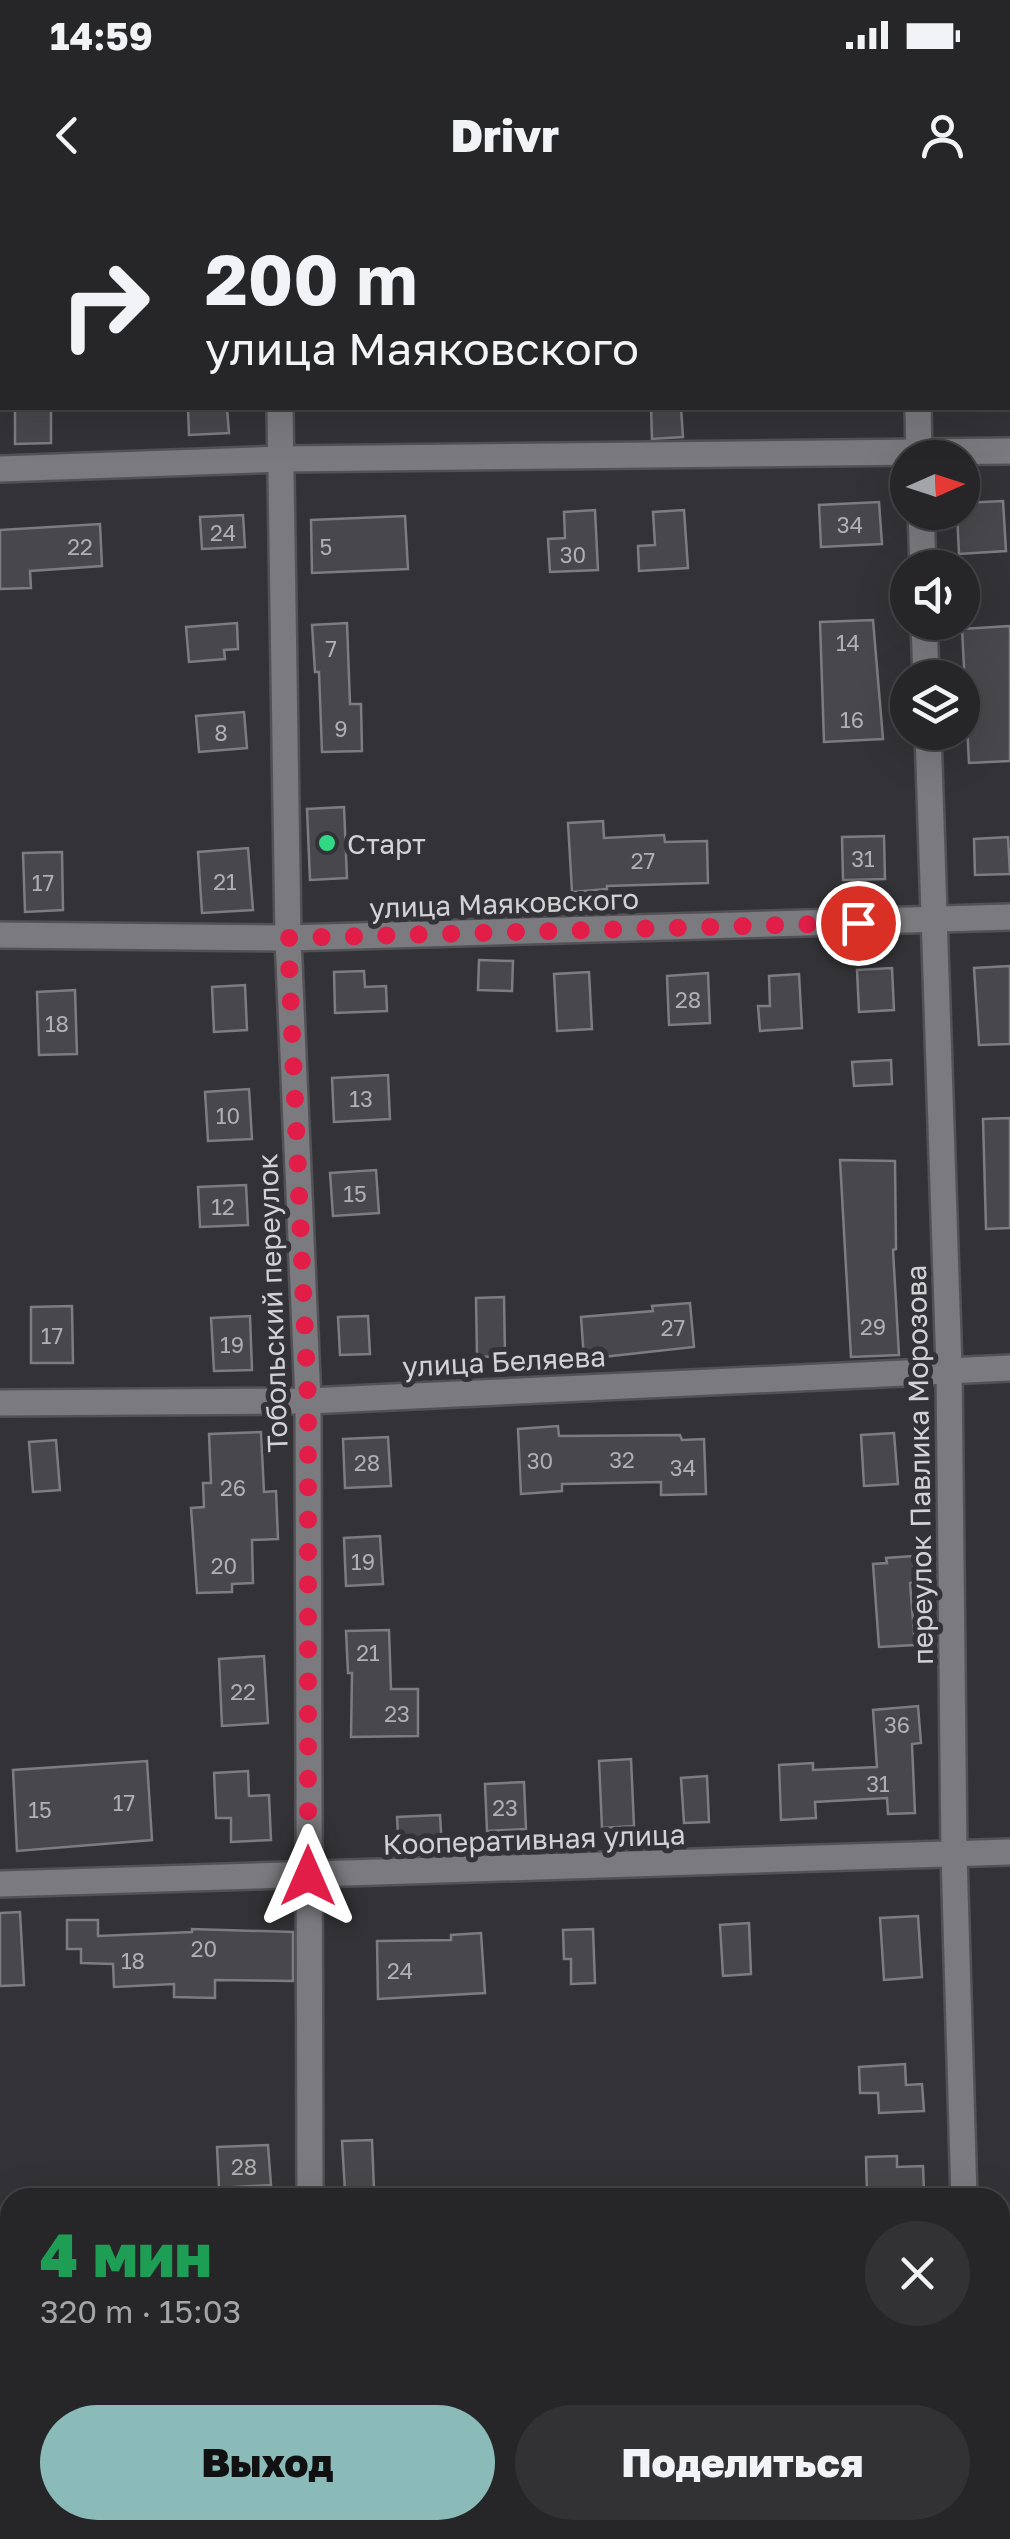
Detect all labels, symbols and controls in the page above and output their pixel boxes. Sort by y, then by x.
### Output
text: 14:59 [50,13,153,58]
icon: back [40,108,95,163]
text: Drivr [451,108,559,162]
icon: person [915,108,970,163]
text: 200 m [205,236,417,320]
icon: right [40,240,170,370]
text: улица Маяковского [205,321,639,375]
north arrow [890,440,980,530]
map controls [890,440,980,750]
house number: 34 [837,511,863,538]
house number: 24 [210,519,236,546]
house number: 22 [67,533,93,560]
house number: 5 [320,533,332,560]
house number: 30 [560,541,586,568]
button: sound [890,550,980,640]
house number: 14 [836,629,860,656]
house number: 7 [325,635,337,662]
button: layers [890,660,980,750]
house number: 16 [840,706,864,733]
house number: 9 [334,715,348,742]
house number: 8 [214,719,228,746]
place label: Старт [347,827,426,860]
marker: Старт [316,832,338,854]
house number: 31 [851,845,875,872]
house number: 27 [631,847,655,874]
house number: 21 [213,868,237,895]
house number: 17 [32,869,54,896]
pin [816,881,901,966]
street label: улица Маяковского [368,882,640,924]
icon: arrive [831,896,886,951]
house number: 28 [675,986,701,1013]
house number: 18 [45,1010,69,1037]
house number: 13 [349,1085,373,1112]
house number: 10 [216,1102,240,1129]
street label: Тобольский переулок [250,1153,294,1453]
house number: 15 [343,1180,367,1207]
house number: 12 [211,1193,235,1220]
street label: переулок Павлика Морозова [899,1265,939,1665]
house number: 29 [860,1313,886,1340]
house number: 27 [661,1314,685,1341]
house number: 17 [41,1322,63,1349]
house number: 19 [220,1331,244,1358]
street label: улица Беляева [401,1339,607,1383]
house number: 32 [609,1446,635,1473]
house number: 30 [527,1447,553,1474]
house number: 28 [354,1449,380,1476]
house number: 34 [670,1454,696,1481]
house number: 26 [220,1474,246,1501]
house number: 19 [351,1548,375,1575]
house number: 20 [211,1552,237,1579]
house number: 21 [356,1639,380,1666]
house number: 22 [230,1678,256,1705]
house number: 23 [384,1700,410,1727]
house number: 36 [884,1711,910,1738]
house number: 31 [866,1770,890,1797]
house number: 17 [113,1789,135,1816]
house number: 23 [492,1794,518,1821]
house number: 15 [28,1796,52,1823]
street label: Кооперативная улица [382,1817,686,1861]
position arrow [256,1824,360,1928]
house number: 20 [191,1935,217,1962]
house number: 18 [121,1947,145,1974]
house number: 24 [387,1957,413,1984]
house number: 28 [231,2153,257,2180]
text: 4 мин [40,2218,212,2290]
button: close [865,2221,970,2326]
text: 320 m · 15:03 [40,2292,241,2330]
button: Выход [40,2405,495,2520]
button: Поделиться [515,2405,970,2520]

